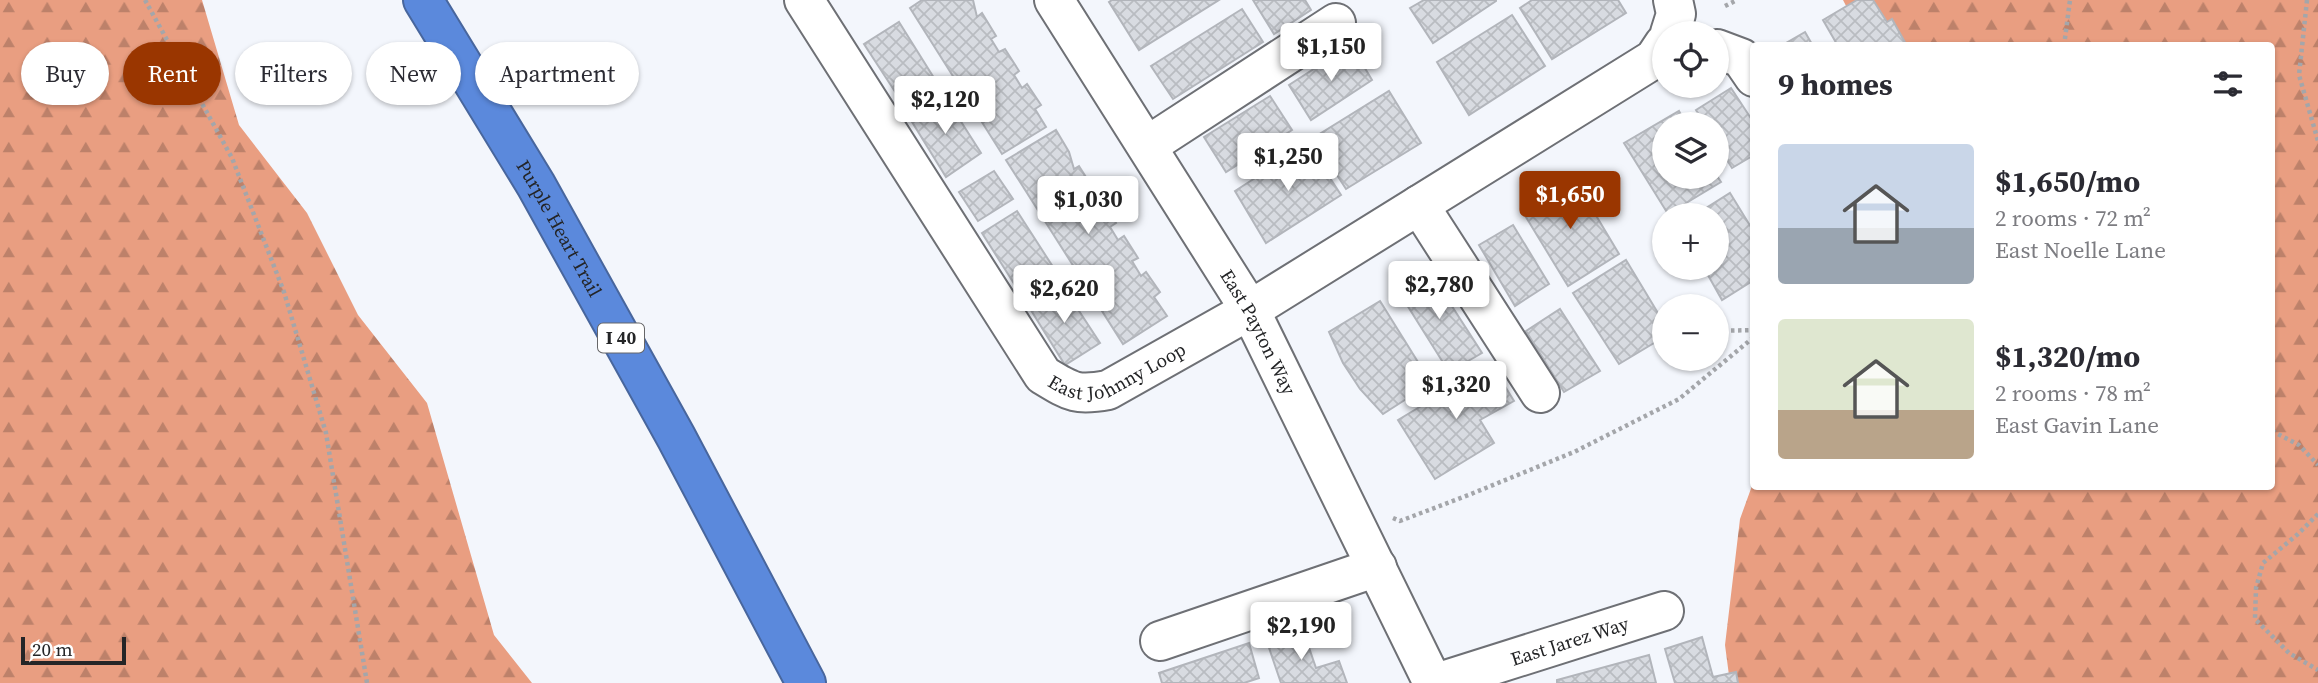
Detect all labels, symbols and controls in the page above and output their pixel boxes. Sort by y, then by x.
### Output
map controls [1652,21,1729,371]
button: locate [1652,21,1729,98]
pin: $1,150 [1274,24,1388,83]
text: $1,150 [1296,30,1366,62]
chip: Buy [21,42,109,105]
chip: Rent [123,42,221,105]
chip: Filters [235,42,352,105]
chip: New [366,42,461,105]
chip: Apartment [475,42,639,105]
text: 9 homes [1778,64,1893,105]
icon: filters [2209,65,2247,103]
pin: $2,120 [888,76,1002,136]
text: $2,120 [910,83,980,115]
button: layers [1652,112,1729,189]
pin: $1,250 [1231,134,1345,193]
text: $1,250 [1253,140,1323,172]
street label: Purple Heart Trail [511,155,609,302]
text: $1,650/mo [1995,161,2140,202]
pin: $1,650 [1513,172,1627,231]
icon: home [1834,172,1918,256]
pin: $1,030 [1031,176,1145,236]
text: $1,650 [1535,178,1605,210]
text: $1,030 [1053,183,1123,215]
text: 2 rooms · 72 m² [1995,202,2151,234]
button: + [1652,203,1729,280]
text: East Noelle Lane [1995,234,2166,266]
pin: $2,780 [1382,262,1496,321]
street label: East Payton Way [1214,264,1303,399]
pin: $2,620 [1007,266,1121,325]
text: $2,780 [1404,268,1474,300]
text: $2,620 [1029,272,1099,304]
button: − [1652,294,1729,371]
road number: I 40 [598,324,644,352]
street label: East Johnny Loop [1044,336,1190,406]
text: $1,320/mo [1995,336,2140,377]
icon: home [1834,347,1918,431]
pin: $1,320 [1399,362,1513,421]
text: $1,320 [1421,368,1491,400]
text: 2 rooms · 78 m² [1995,377,2151,409]
text: East Gavin Lane [1995,409,2159,441]
pin: $2,190 [1244,602,1358,662]
text: $2,190 [1266,609,1336,641]
street label: East Jarez Way [1507,610,1632,672]
scale bar [21,634,126,666]
text: 20 m [32,636,73,662]

